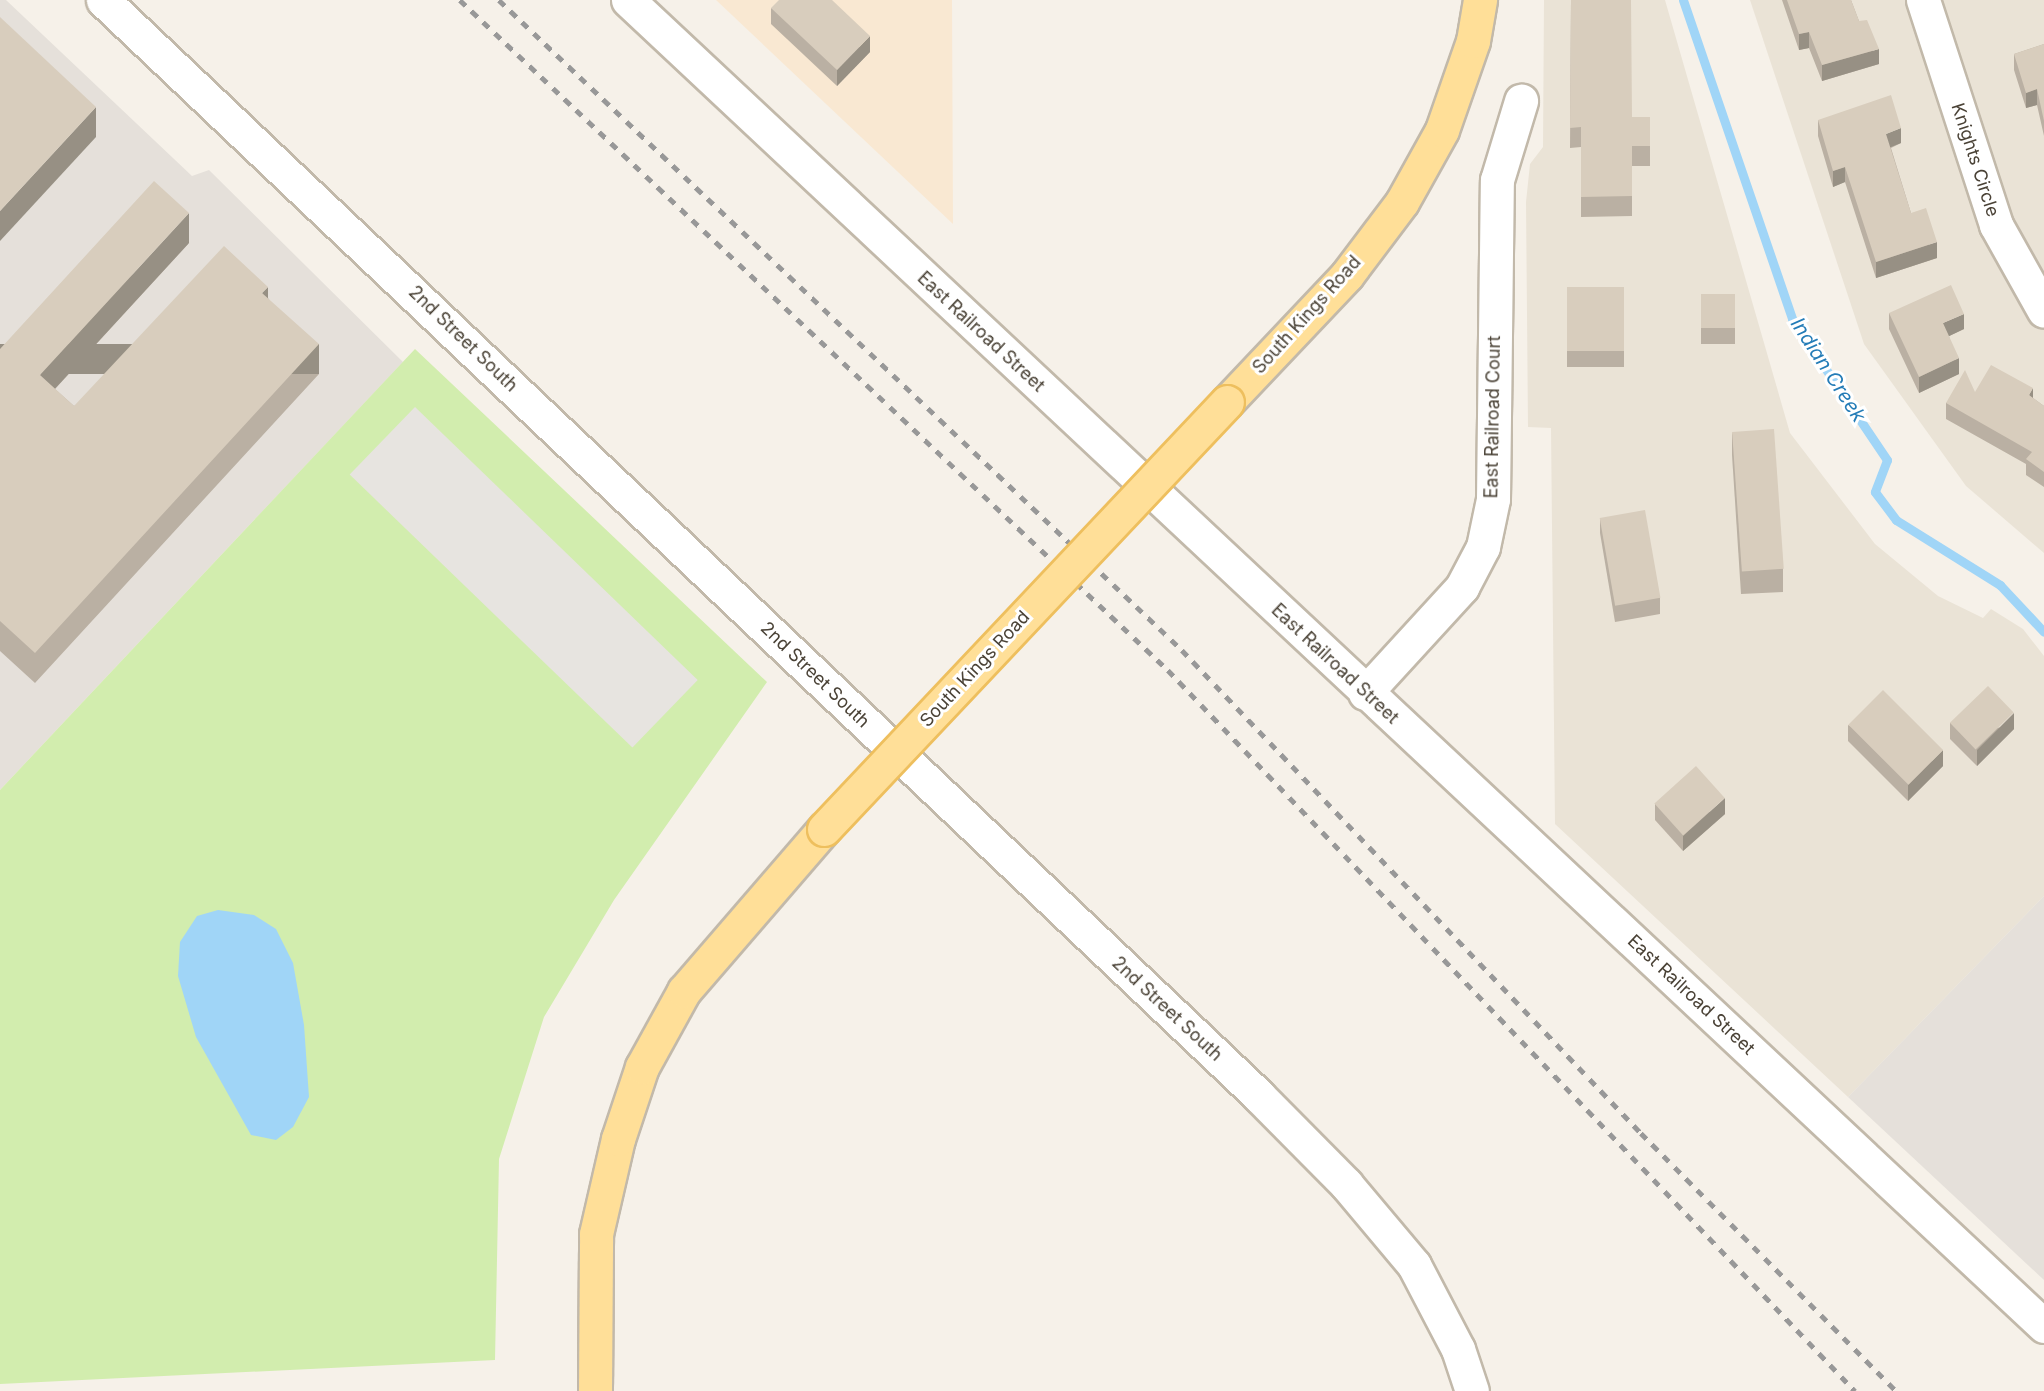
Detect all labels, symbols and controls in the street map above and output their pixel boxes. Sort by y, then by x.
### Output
street label: Knights Circle [1946,100,2004,220]
street label: South Kings Road [1248,252,1366,378]
street label: East Railroad Street [913,267,1049,397]
street label: 2nd Street South [404,282,522,396]
water label: Indian Creek [1785,313,1871,427]
street label: East Railroad Court [1481,335,1505,499]
street label: East Railroad Street [1267,599,1403,729]
street label: South Kings Road [916,606,1034,732]
street label: 2nd Street South [756,618,874,732]
street label: East Railroad Street [1623,930,1759,1060]
street label: 2nd Street South [1107,952,1227,1066]

